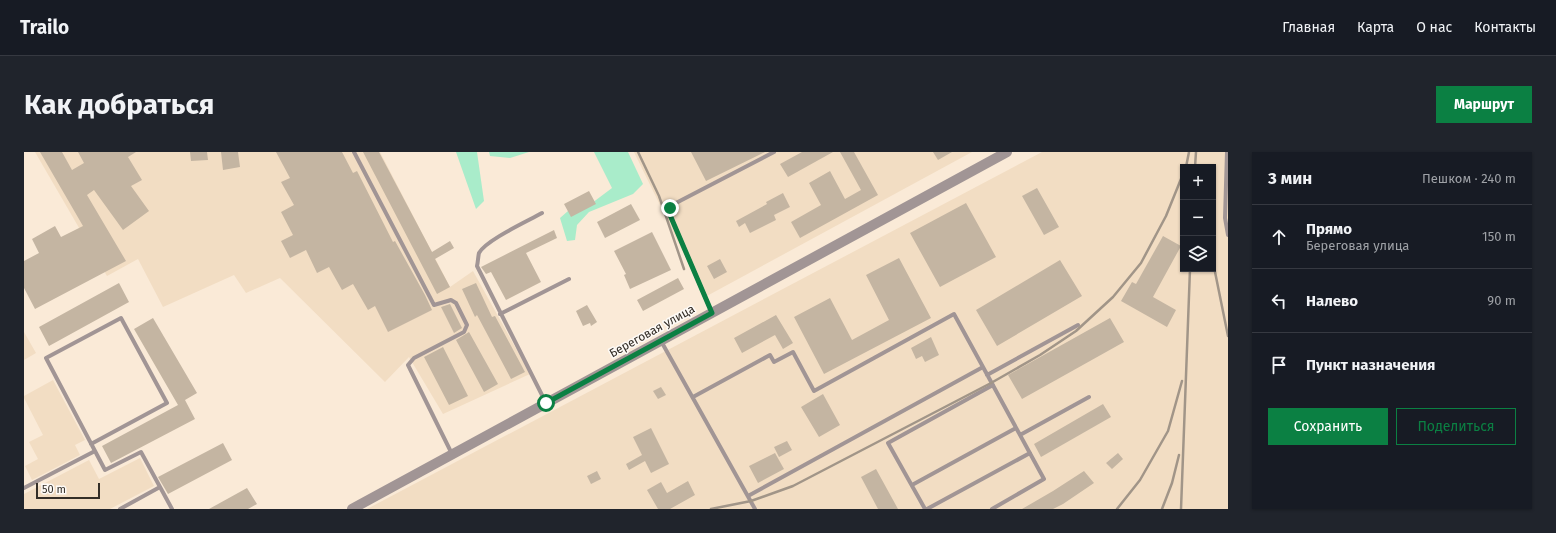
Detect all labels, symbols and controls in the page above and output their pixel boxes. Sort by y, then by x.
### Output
text: Trailo [20,16,69,39]
text: Главная [1282,19,1335,36]
text: Карта [1357,19,1394,36]
text: О нас [1416,19,1452,36]
text: Контакты [1474,19,1536,36]
button: Маршрут [1436,86,1532,123]
text: Как добраться [24,88,214,121]
map controls [1180,164,1216,272]
button: + [1180,164,1216,200]
text: 3 мин [1268,168,1312,189]
text: Пешком · 240 m [1422,171,1516,186]
route end [661,199,679,217]
button: − [1180,200,1216,236]
text: Прямо [1306,220,1352,238]
icon: ahead [1268,226,1290,248]
text: 150 m [1482,229,1516,244]
button: layers [1180,236,1216,272]
text: Береговая улица [1306,238,1409,253]
icon: left [1268,290,1290,312]
text: Налево [1306,292,1358,310]
text: 90 m [1487,293,1516,308]
street label: Береговая улица [607,302,697,360]
icon: arrive [1268,354,1290,376]
text: Пункт назначения [1306,356,1435,374]
route start [537,394,555,412]
button: Сохранить [1268,408,1388,445]
button: Поделиться [1396,408,1516,445]
scale bar [36,481,100,500]
text: 50 m [42,483,66,496]

